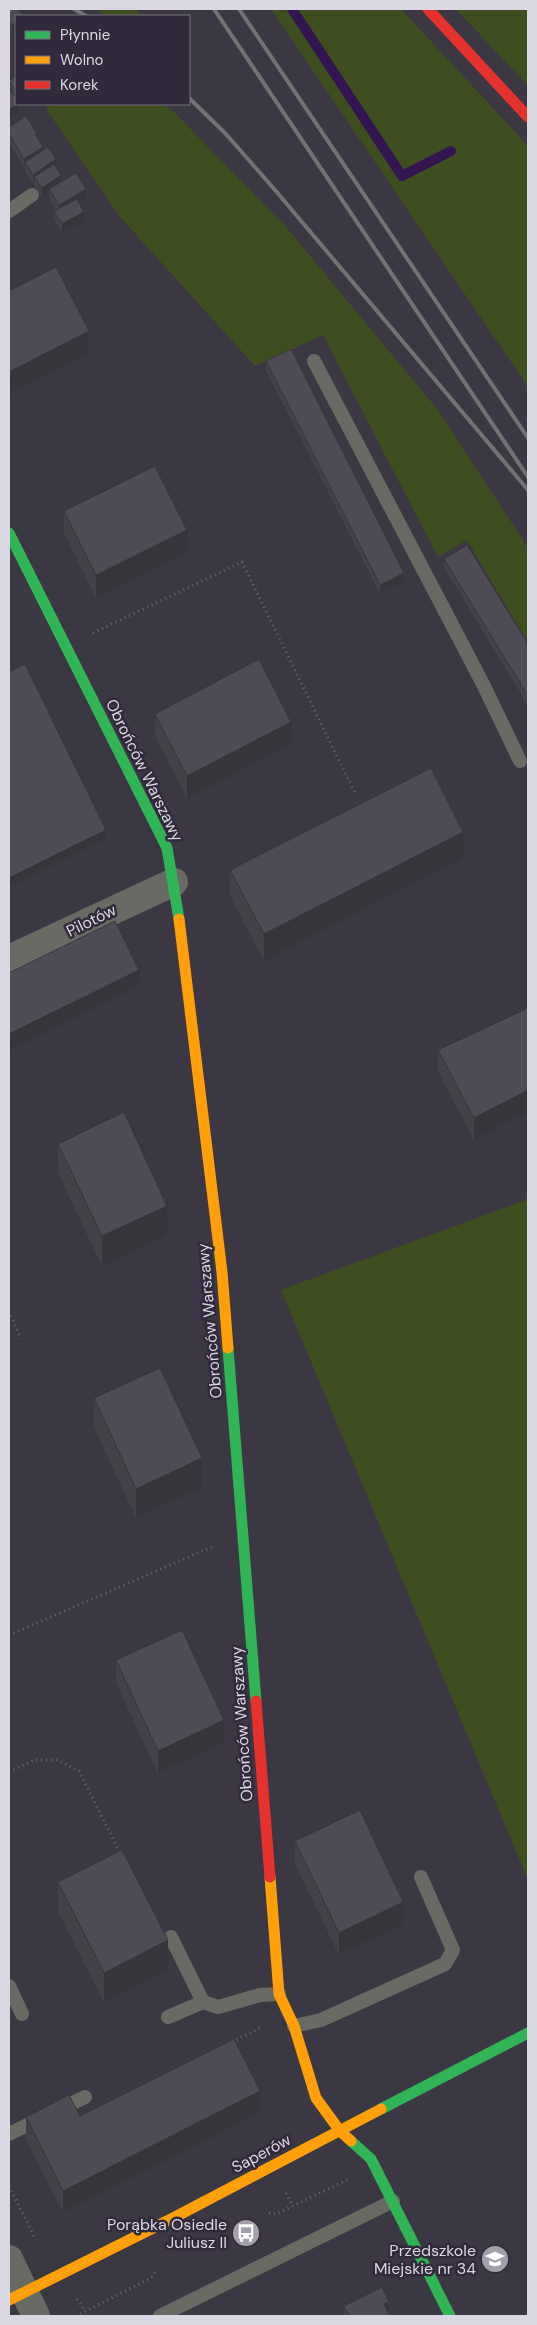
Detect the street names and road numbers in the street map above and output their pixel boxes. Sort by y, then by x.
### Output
street label: Obrońców Warszawy [101,696,188,845]
street label: Pilotów [63,899,120,942]
street label: Obrońców Warszawy [192,1242,227,1399]
street label: Obrońców Warszawy [226,1645,257,1802]
street label: Saperów [228,2129,294,2178]

